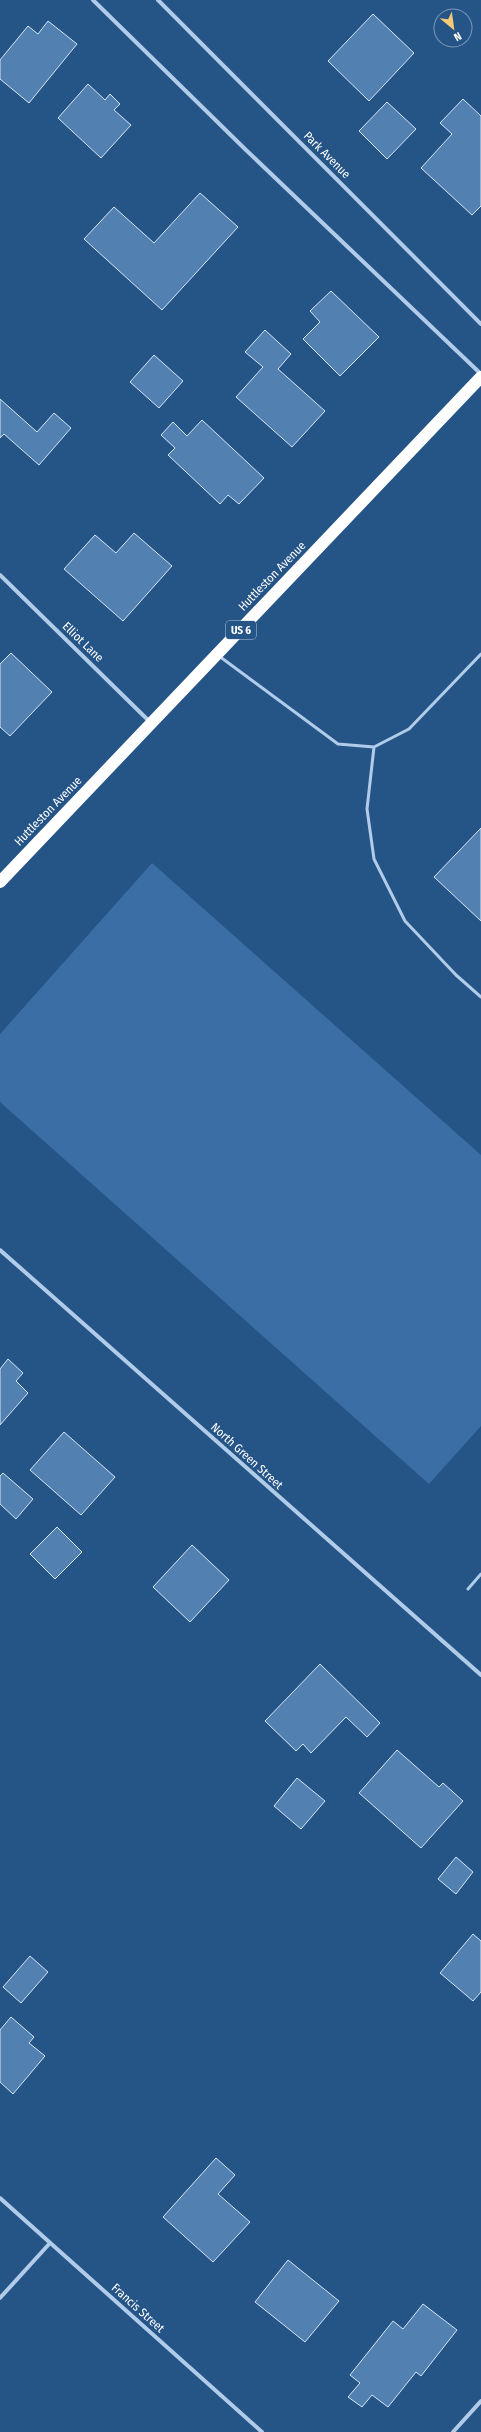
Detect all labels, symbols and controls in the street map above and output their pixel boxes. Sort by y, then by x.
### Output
north arrow [433,8,473,48]
text: N [452,29,464,44]
street label: Park Avenue [301,129,353,181]
street label: Huttleston Avenue [235,538,309,613]
street label: Elliot Lane [60,619,106,665]
road number: US 6 [226,621,256,639]
street label: Huttleston Avenue [11,773,85,848]
street label: North Green Street [208,1420,286,1492]
street label: Francis Street [109,2281,167,2335]

